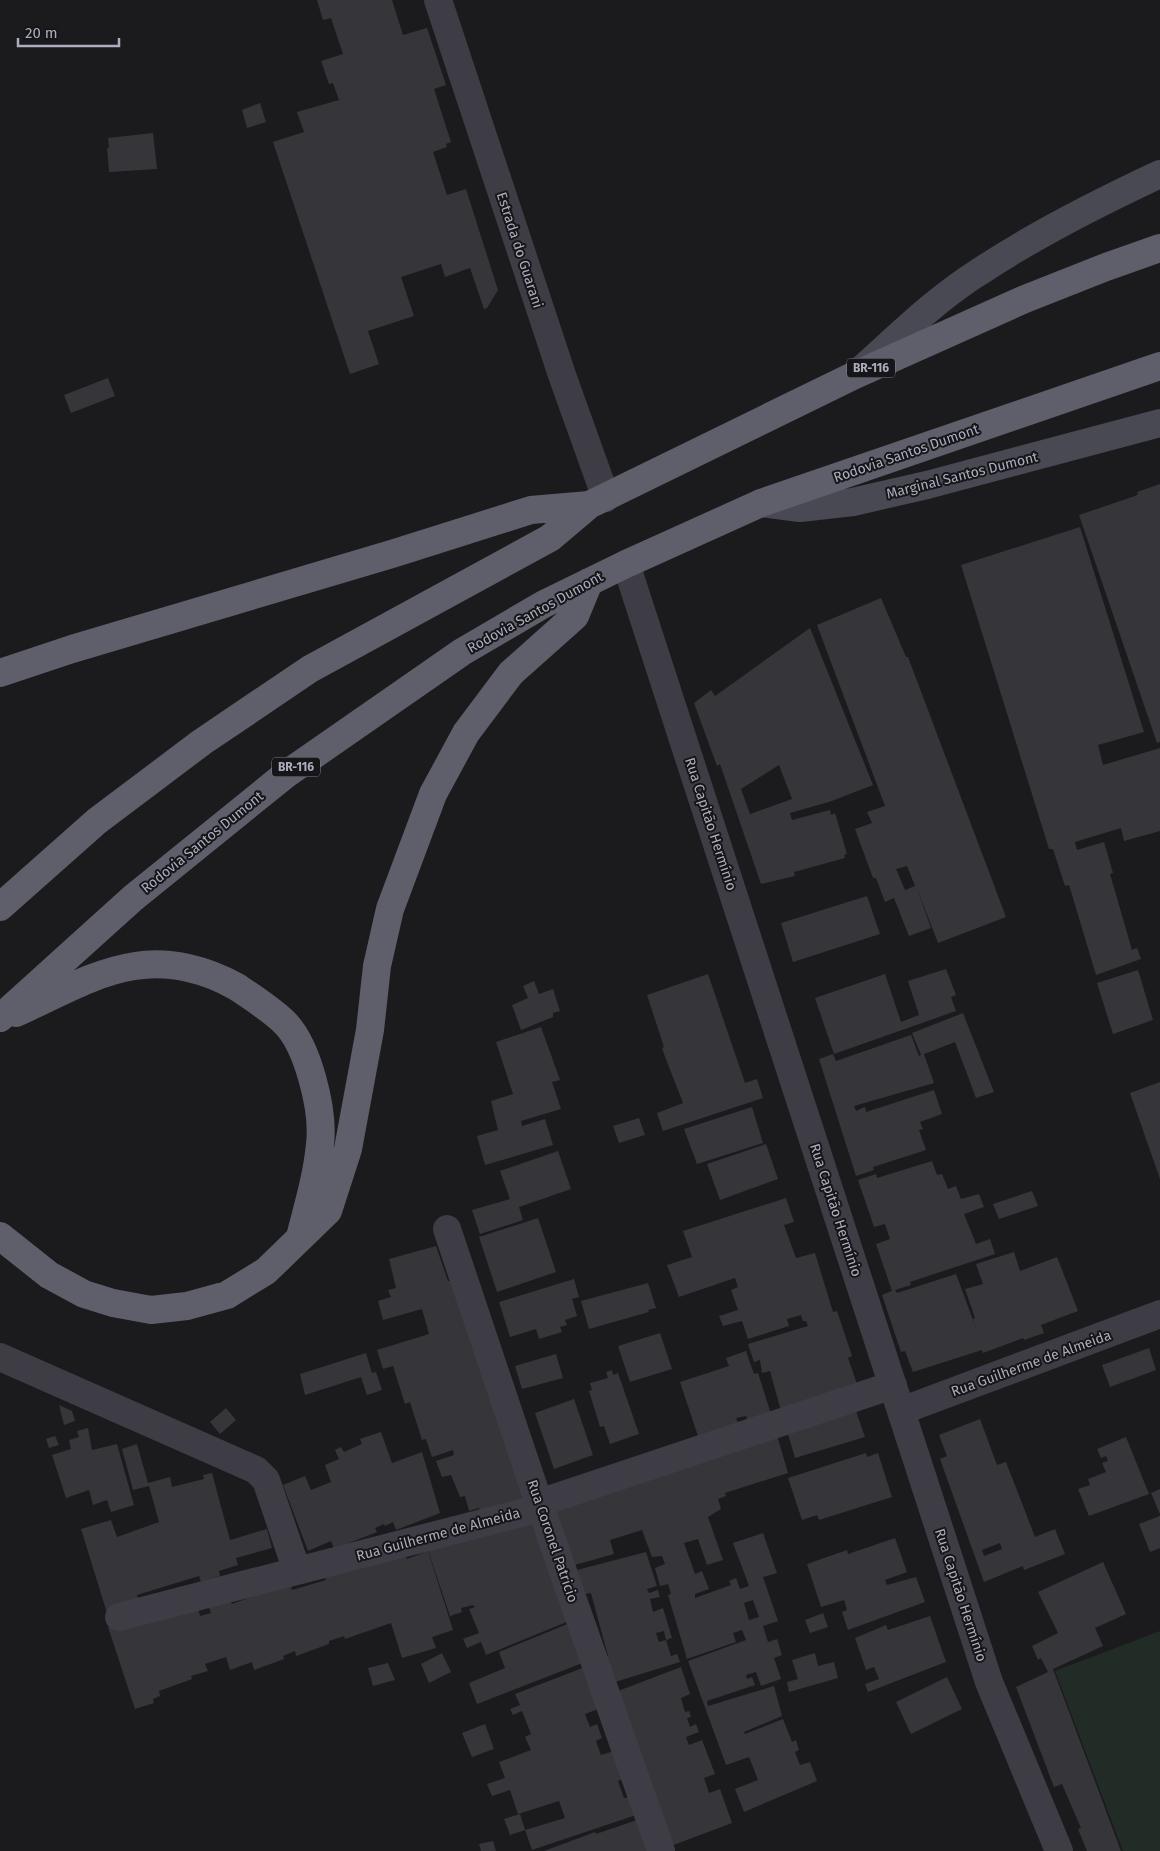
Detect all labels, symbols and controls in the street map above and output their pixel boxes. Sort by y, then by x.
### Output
scale bar [18,15,119,47]
text: 20 m [25,24,58,42]
street label: Estrada do Guarani [493,190,546,310]
road number: BR-116 [847,358,895,378]
street label: Rodovia Santos Dumont [831,420,982,486]
street label: Marginal Santos Dumont [885,448,1041,503]
street label: Rodovia Santos Dumont [464,568,607,657]
street label: Rua Capitão Hermínio [681,756,740,893]
road number: BR-116 [272,758,320,776]
street label: Rodovia Santos Dumont [138,787,268,897]
street label: Rua Capitão Hermínio [806,1142,865,1279]
street label: Rua Guilherme de Almeida [949,1327,1113,1400]
street label: Rua Coronel Patricio [524,1478,582,1605]
street label: Rua Guilherme de Almeida [354,1504,522,1565]
street label: Rua Capitão Hermínio [931,1527,990,1664]

